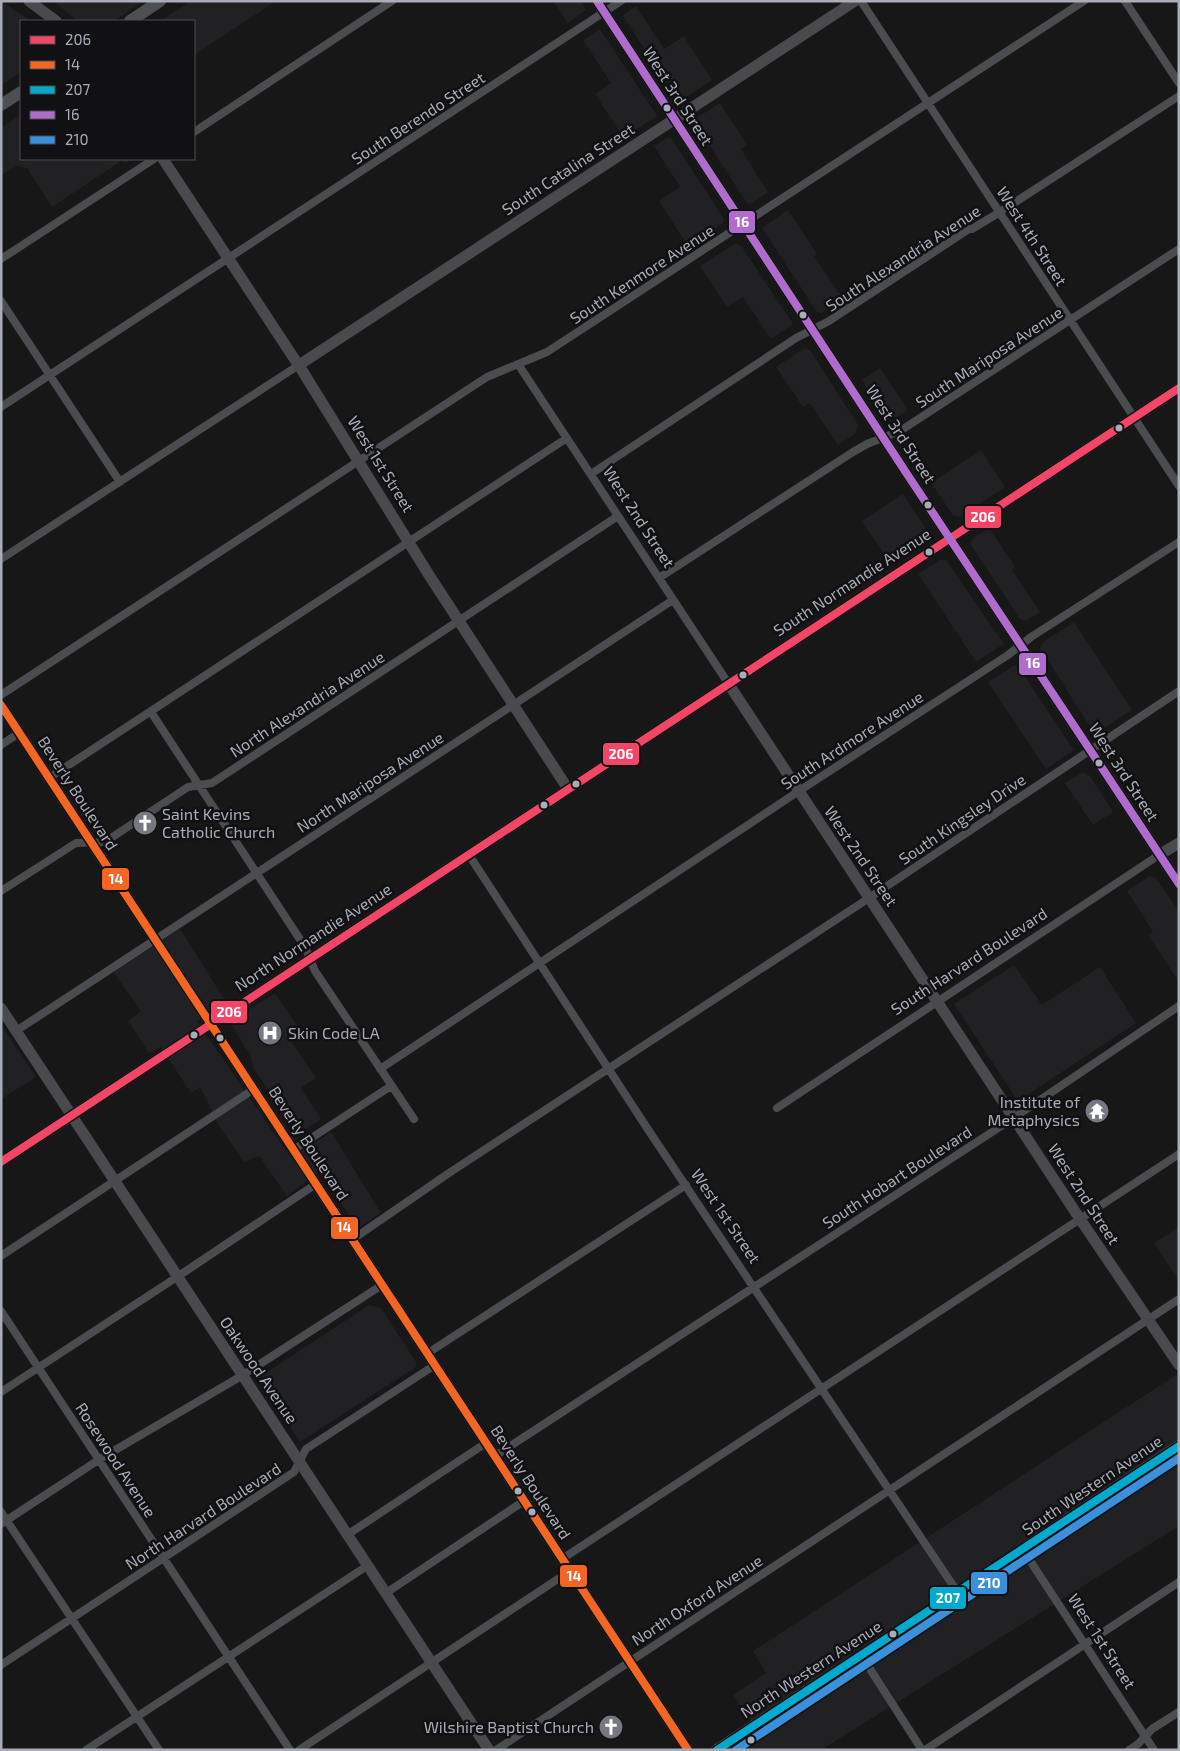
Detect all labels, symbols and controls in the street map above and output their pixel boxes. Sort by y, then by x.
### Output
legend [20,20,195,160]
text: 206 [65,30,91,48]
street label: West 3rd Street [640,43,717,149]
text: 14 [65,55,80,73]
street label: South Berendo Street [348,67,488,168]
text: 207 [65,80,90,98]
unlabelled marker [662,103,672,113]
text: 16 [65,105,80,123]
street label: South Catalina Street [498,119,637,218]
text: 210 [65,130,88,148]
street label: West 4th Street [993,183,1072,289]
street label: South Alexandria Avenue [822,200,984,315]
line badge: 16 [728,210,756,234]
text: 16 [735,213,749,230]
street label: South Kenmore Avenue [566,220,717,327]
street label: South Mariposa Avenue [912,302,1066,411]
unlabelled marker [798,310,808,320]
street label: West 3rd Street [863,381,940,487]
street label: West 1st Street [344,412,419,515]
unlabelled marker [1114,423,1124,433]
street label: West 2nd Street [600,463,679,571]
unlabelled marker [923,500,933,510]
line badge: 206 [964,505,1002,529]
text: 206 [970,508,996,525]
street label: South Normandie Avenue [770,524,934,640]
unlabelled marker [924,547,934,557]
street label: North Alexandria Avenue [226,647,388,761]
line badge: 16 [1018,652,1047,676]
text: 16 [1026,654,1040,671]
unlabelled marker [738,670,748,680]
street label: South Ardmore Avenue [777,686,926,793]
street label: West 3rd Street [1086,719,1163,825]
street label: North Mariposa Avenue [293,727,447,836]
street label: Beverly Boulevard [35,732,122,853]
line badge: 206 [602,742,640,766]
text: 206 [608,745,634,762]
unlabelled marker [1094,758,1104,768]
street label: South Kingsley Drive [895,769,1029,868]
unlabelled marker [571,779,581,789]
unlabelled marker [539,800,549,810]
street label: West 2nd Street [821,802,902,909]
place label: Saint Kevins Catholic Church [162,804,275,841]
church icon: Saint Kevins Catholic Church [132,810,158,836]
line badge: 14 [101,867,130,891]
text: 14 [109,870,124,887]
street label: North Normandie Avenue [231,879,395,994]
street label: South Harvard Boulevard [887,903,1050,1018]
line badge: 206 [210,1000,248,1024]
text: 206 [216,1003,242,1020]
hospital icon: Skin Code LA [257,1020,283,1046]
place label: Skin Code LA [288,1023,380,1042]
unlabelled marker [189,1030,199,1040]
unlabelled marker [215,1033,225,1043]
street label: Beverly Boulevard [266,1082,353,1203]
place label: Institute of Metaphysics [987,1092,1081,1129]
temple icon: Institute of Metaphysics [1084,1098,1110,1124]
street label: South Hobart Boulevard [819,1121,975,1232]
street label: West 2nd Street [1045,1140,1124,1248]
street label: West 1st Street [688,1165,765,1267]
line badge: 14 [330,1216,359,1240]
text: 14 [337,1218,352,1235]
street label: Oakwood Avenue [217,1313,302,1427]
street label: Rosewood Avenue [72,1399,161,1521]
street label: Beverly Boulevard [488,1421,575,1542]
street label: South Western Avenue [1018,1431,1165,1539]
street label: North Harvard Boulevard [121,1458,284,1573]
unlabelled marker [513,1486,523,1496]
unlabelled marker [527,1507,537,1517]
street label: North Oxford Avenue [628,1550,766,1649]
line badge: 14 [559,1564,588,1588]
text: 14 [567,1567,582,1584]
line badge: 210 [970,1571,1008,1595]
text: 210 [977,1574,1001,1591]
line badge: 207 [929,1586,967,1610]
text: 207 [936,1589,961,1606]
street label: West 1st Street [1065,1589,1140,1692]
street label: North Western Avenue [737,1616,885,1721]
unlabelled marker [888,1629,898,1639]
church icon: Wilshire Baptist Church [598,1714,624,1740]
place label: Wilshire Baptist Church [424,1717,594,1736]
unlabelled marker [746,1735,756,1745]

